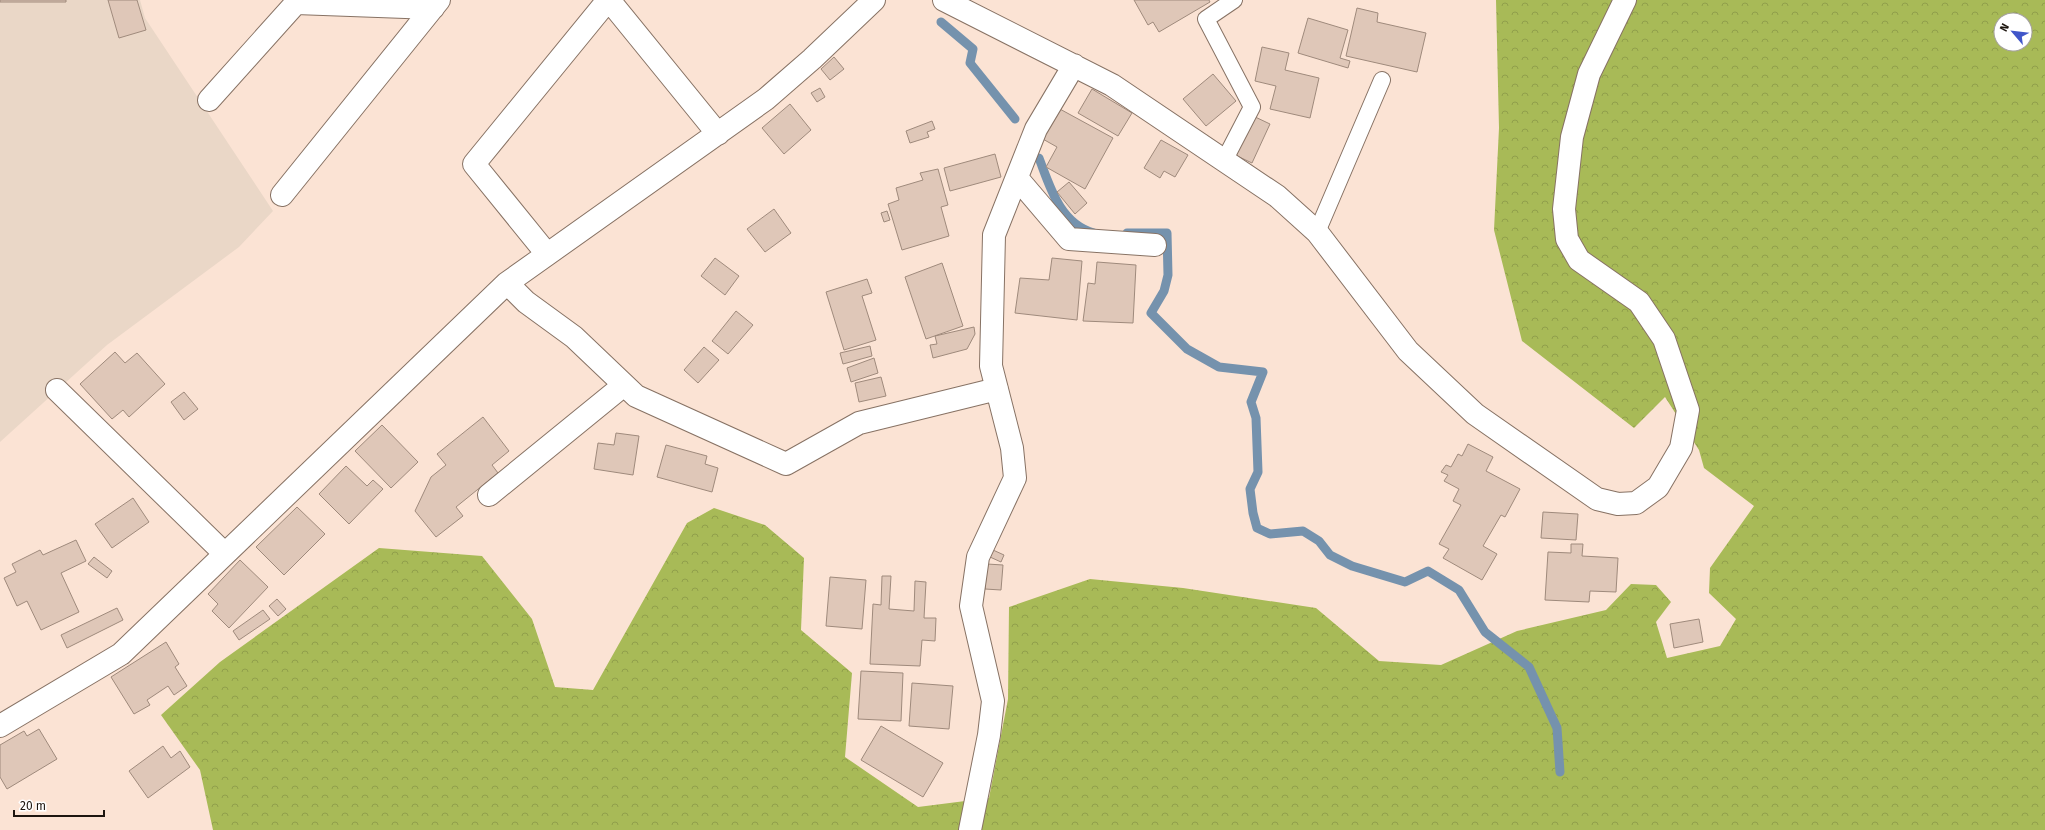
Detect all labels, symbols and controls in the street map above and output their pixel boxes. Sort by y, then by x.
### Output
north arrow [1993,12,2033,52]
text: N [1997,21,2012,34]
scale bar [14,792,104,818]
text: 20 m [20,799,46,813]

